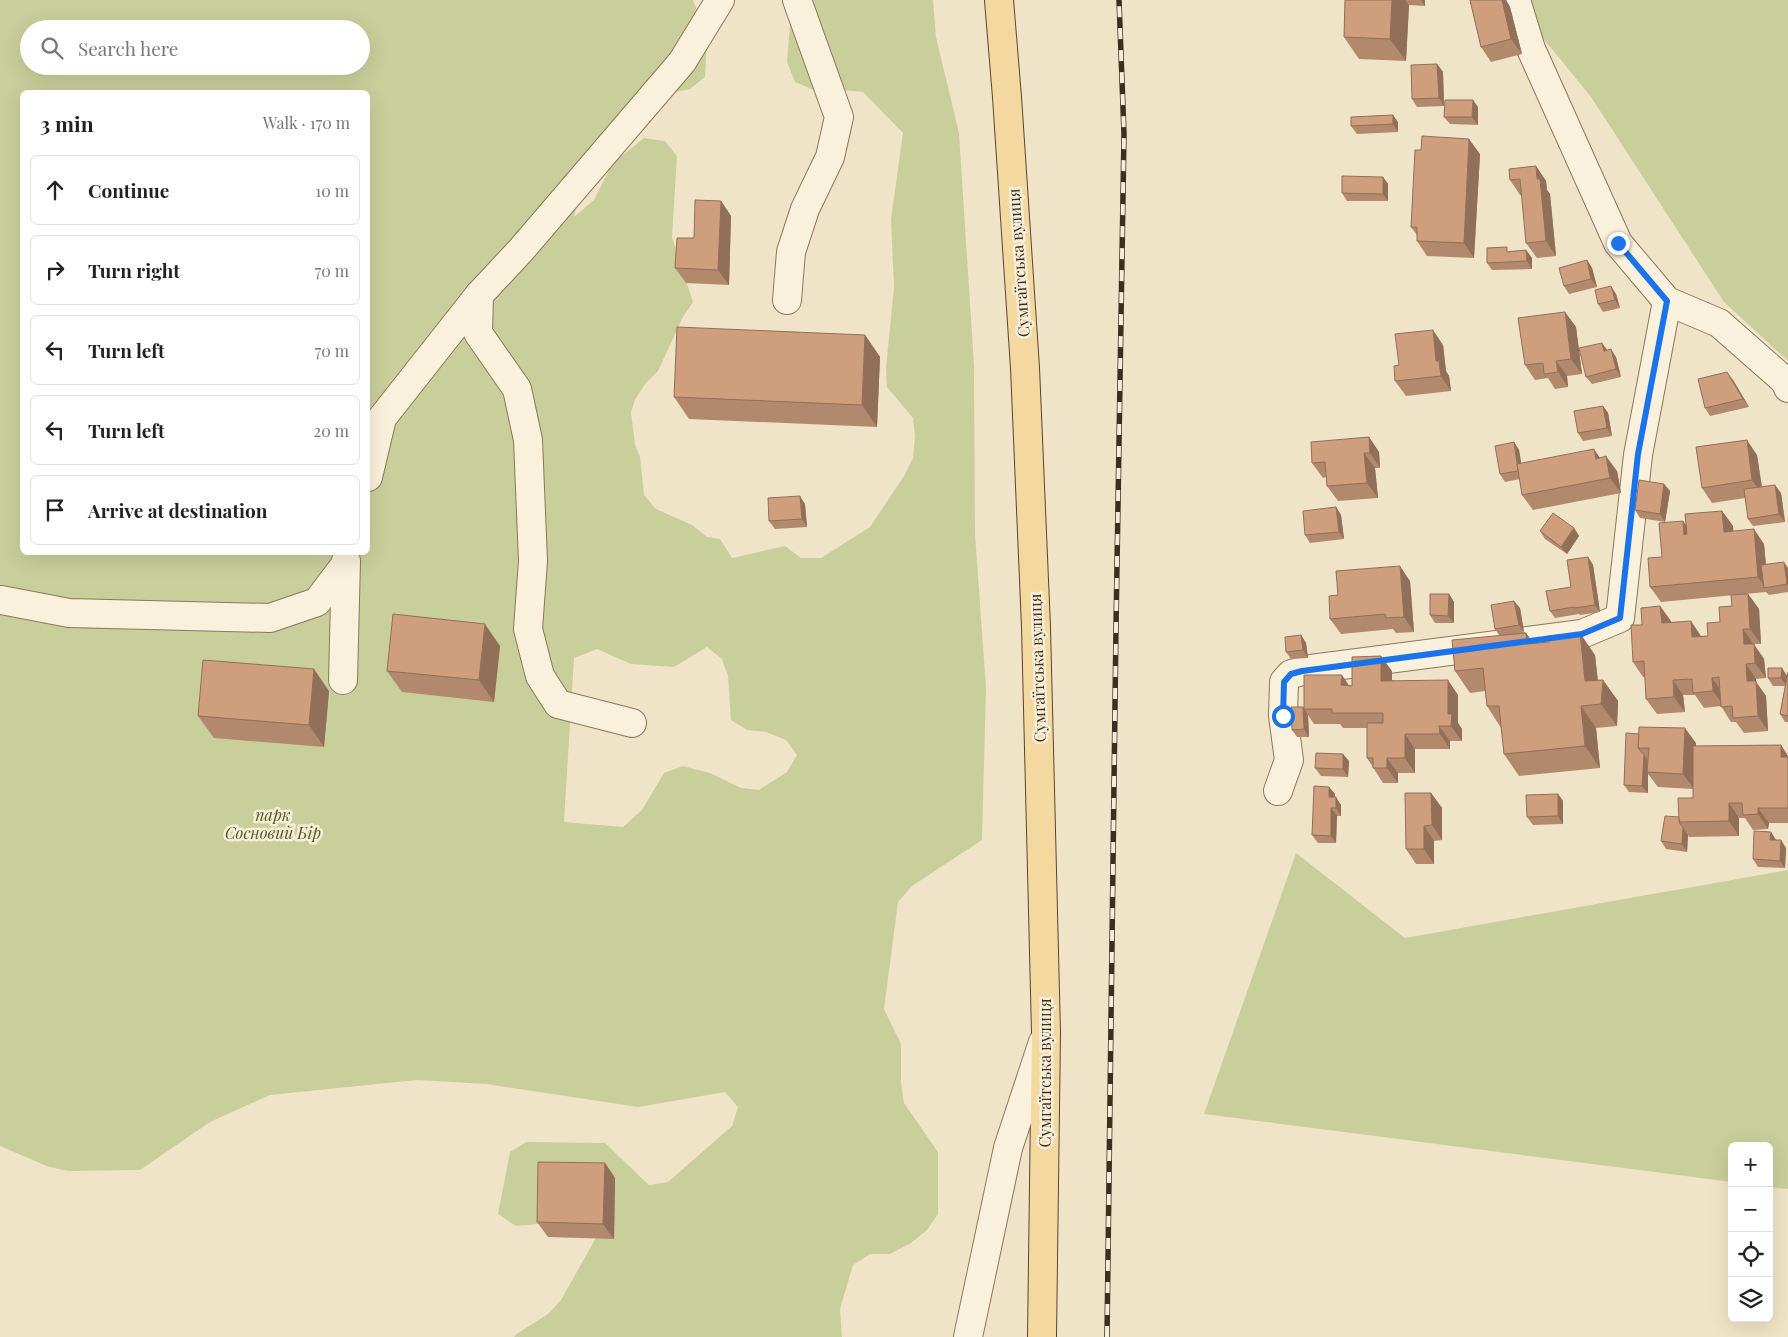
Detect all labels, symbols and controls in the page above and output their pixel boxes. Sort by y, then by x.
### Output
search box [20,20,370,75]
icon: search [38,34,66,62]
text: Search here [78,35,178,61]
text: 3 min [40,109,94,137]
text: Walk · 170 m [263,112,350,133]
icon: ahead [41,176,69,204]
text: Continue [88,177,169,203]
text: 10 m [315,180,349,201]
street label: Сумгаїтська вулиця [1002,188,1034,338]
route end [1607,232,1630,255]
icon: right [41,256,69,284]
text: Turn right [88,257,180,283]
text: 70 m [315,260,349,281]
icon: left [41,336,69,364]
text: Turn left [88,337,165,363]
text: 70 m [315,340,349,361]
icon: left [41,416,69,444]
text: Turn left [88,417,165,443]
text: 20 m [314,420,349,441]
icon: arrive [41,496,69,524]
text: Arrive at destination [88,497,268,523]
street label: Сумгаїтська вулиця [1024,593,1050,743]
route start [1272,705,1295,728]
park label: парк Сосновий Бір [225,804,321,843]
street label: Сумгаїтська вулиця [1034,998,1055,1148]
map controls [1728,1142,1773,1322]
button: + [1728,1142,1773,1187]
button: − [1728,1187,1773,1232]
button: locate [1728,1232,1773,1277]
button: layers [1728,1277,1773,1322]

